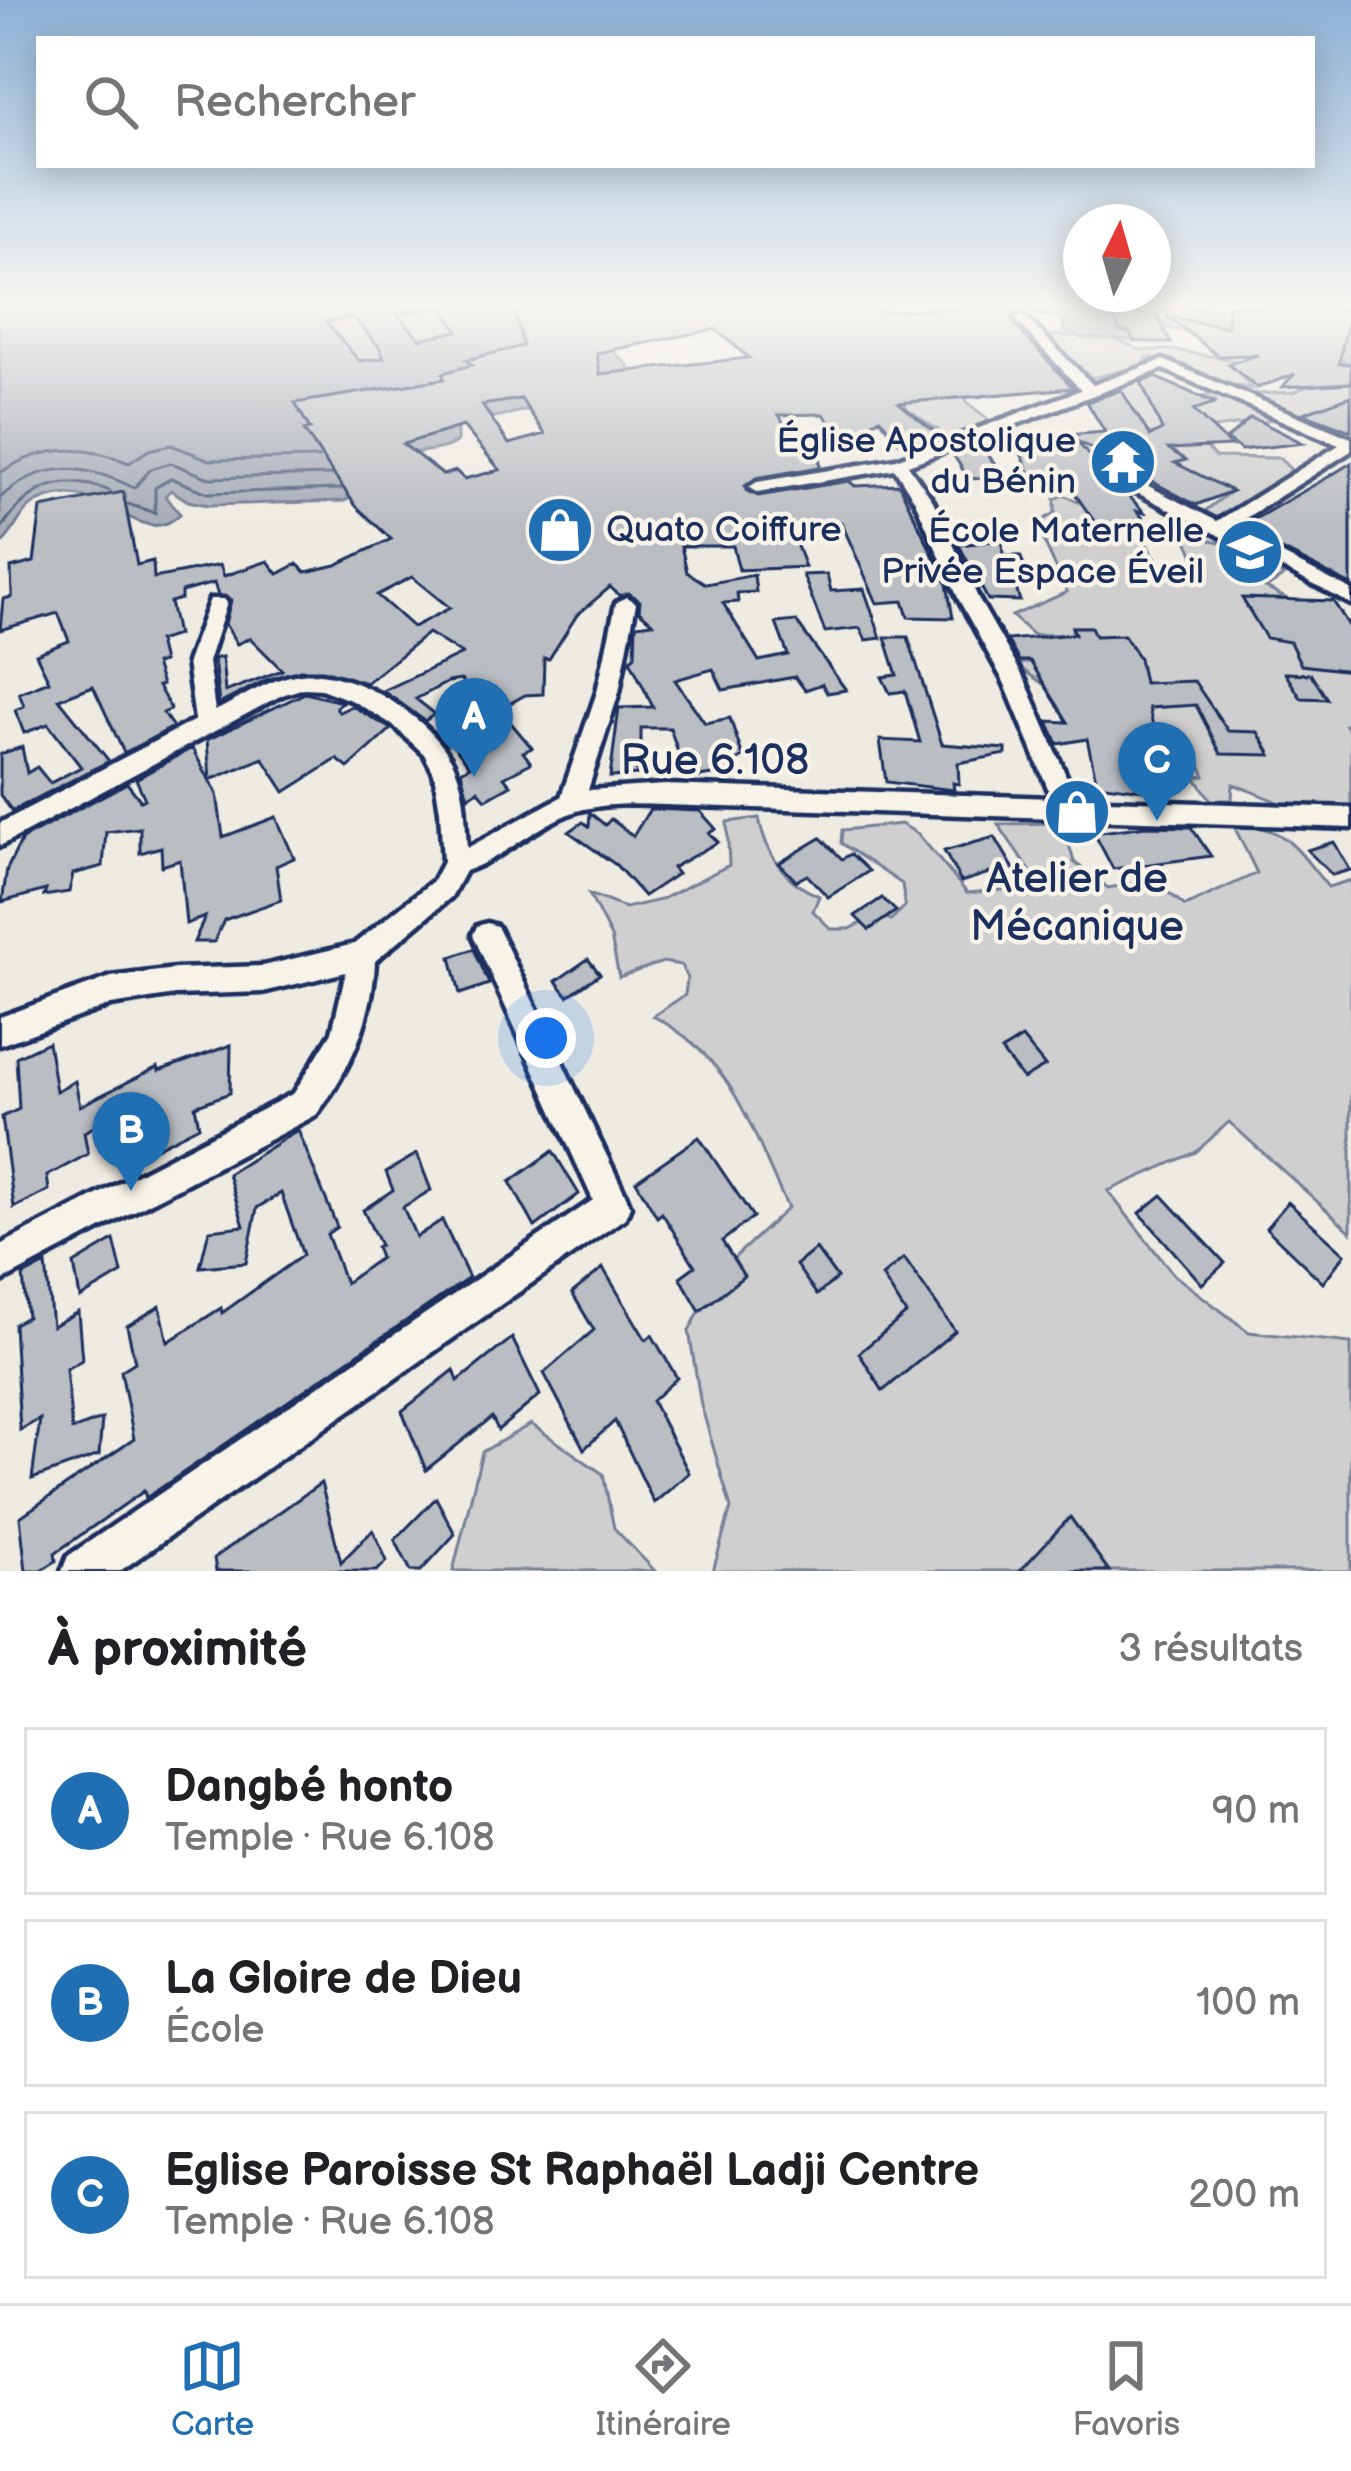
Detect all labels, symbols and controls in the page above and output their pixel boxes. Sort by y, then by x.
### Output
search box [36,36,1315,168]
icon: search [78,69,144,135]
text: Rechercher [174,75,415,130]
north arrow [1063,204,1171,312]
place label: Église Apostolique du Bénin [777,419,1076,504]
temple icon: Église Apostolique du Bénin [1088,427,1158,497]
shop icon: Quato Coiffure [525,495,595,565]
place label: Quato Coiffure [606,509,842,552]
place label: École Maternelle Privée Espace Éveil [881,509,1204,594]
school or university icon: École Maternelle Privée Espace Éveil [1215,517,1285,587]
pin: A [435,678,513,777]
pin: C [1118,722,1196,821]
street label: Rue 6.108 [621,736,809,787]
shop icon: Atelier de Mécanique [1042,777,1112,847]
place label: Atelier de Mécanique [970,854,1184,953]
your location [516,1008,576,1068]
pin: B [92,1092,170,1191]
text: À proximité [48,1619,307,1680]
text: 3 résultats [1118,1626,1303,1673]
text: Dangbé honto [165,1760,453,1815]
text: A [78,1788,102,1835]
text: 90 m [1212,1788,1300,1835]
text: Temple · Rue 6.108 [165,1815,495,1862]
text: La Gloire de Dieu [165,1952,522,2007]
text: B [76,1980,104,2027]
text: 100 m [1196,1980,1300,2027]
text: École [165,2007,264,2054]
text: Eglise Paroisse St Raphaël Ladji Centre [165,2144,979,2199]
text: C [76,2172,104,2219]
text: 200 m [1188,2172,1300,2219]
text: Temple · Rue 6.108 [165,2199,495,2246]
tab: Carte [171,2333,254,2445]
tab: Itinéraire [596,2333,731,2445]
tab: Favoris [1073,2333,1180,2445]

